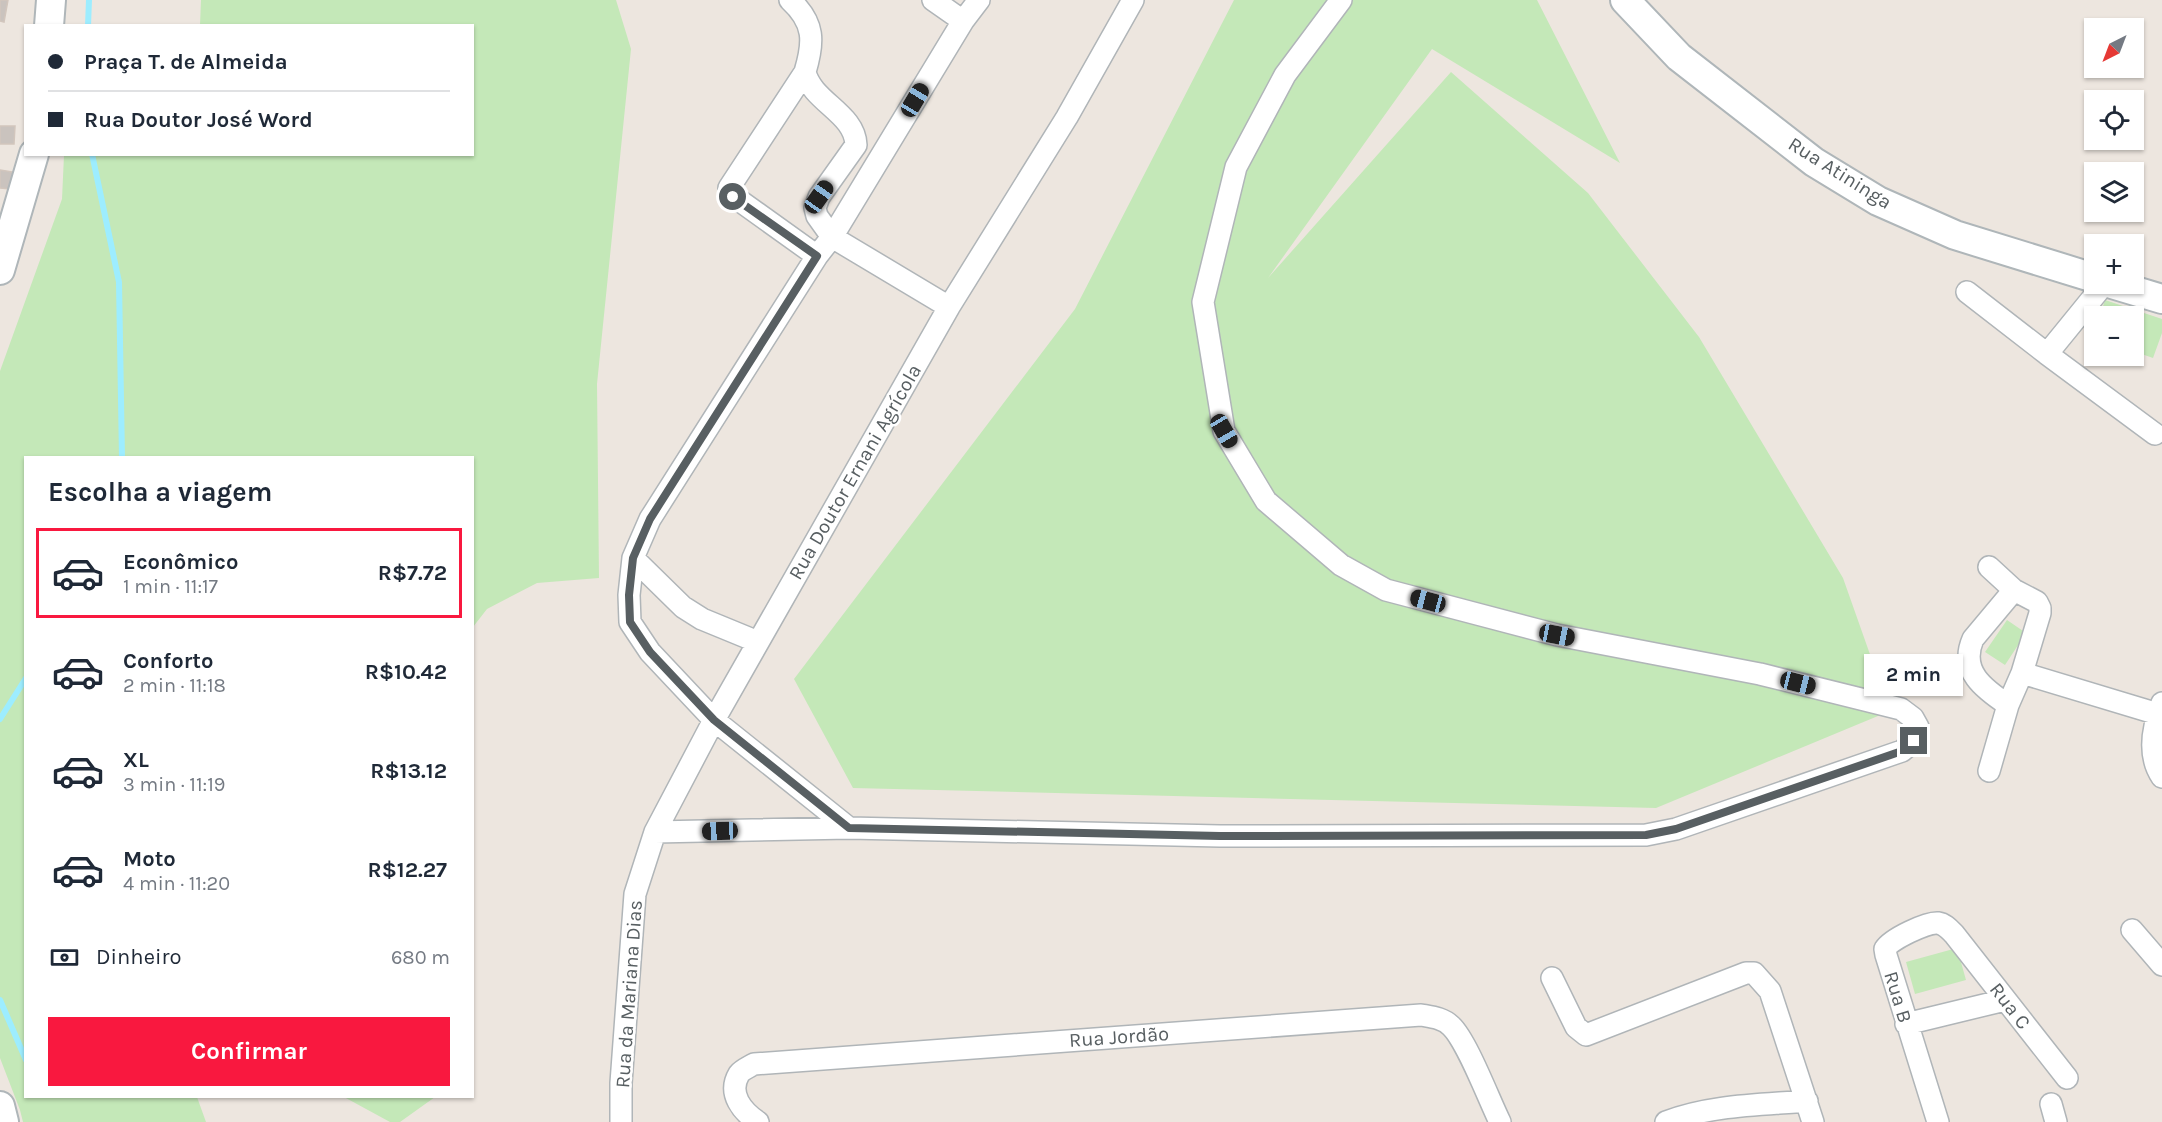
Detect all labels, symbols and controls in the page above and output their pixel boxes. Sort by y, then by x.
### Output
north arrow [2084,18,2144,78]
map controls [2084,18,2144,366]
text: Praça T. de Almeida [84,49,288,75]
car [898,80,932,120]
button: locate [2084,90,2144,150]
text: Rua Doutor José Word [84,107,313,133]
street label: Rua Atininga [1784,132,1896,214]
button: layers [2084,162,2144,222]
car [801,177,837,217]
route start [719,183,746,210]
button: + [2084,234,2144,294]
button: − [2084,306,2144,366]
street label: Rua Doutor Ernani Agrícola [784,360,926,584]
car [1207,411,1241,451]
text: Escolha a viagem [48,476,272,508]
icon: car [51,546,105,600]
text: Econômico [123,549,238,575]
text: R$7.72 [378,560,447,586]
text: 1 min · 11:17 [123,575,218,598]
car [1408,588,1448,614]
car [1538,623,1576,647]
icon: car [51,645,105,699]
text: Conforto [123,648,213,674]
callout: 2 min [1864,654,1964,696]
text: R$10.42 [365,659,447,685]
text: 2 min [1886,663,1941,686]
car [1778,670,1818,696]
text: 2 min · 11:18 [123,674,226,697]
route end [1900,727,1927,754]
icon: car [51,744,105,798]
text: XL [123,747,149,773]
text: R$13.12 [370,758,447,784]
text: 3 min · 11:19 [123,773,225,796]
car [702,821,738,841]
icon: car [51,843,105,897]
text: Moto [123,846,176,872]
text: R$12.27 [368,857,447,883]
text: 4 min · 11:20 [123,872,230,895]
street label: Rua da Mariana Dias [611,899,647,1089]
icon: cash [48,941,81,974]
text: Dinheiro [96,944,181,970]
text: 680 m [391,946,450,969]
street label: Rua B [1879,969,1917,1025]
street label: Rua C [1985,978,2035,1034]
button: Confirmar [48,1017,450,1086]
street label: Rua Jordão [1068,1022,1170,1052]

